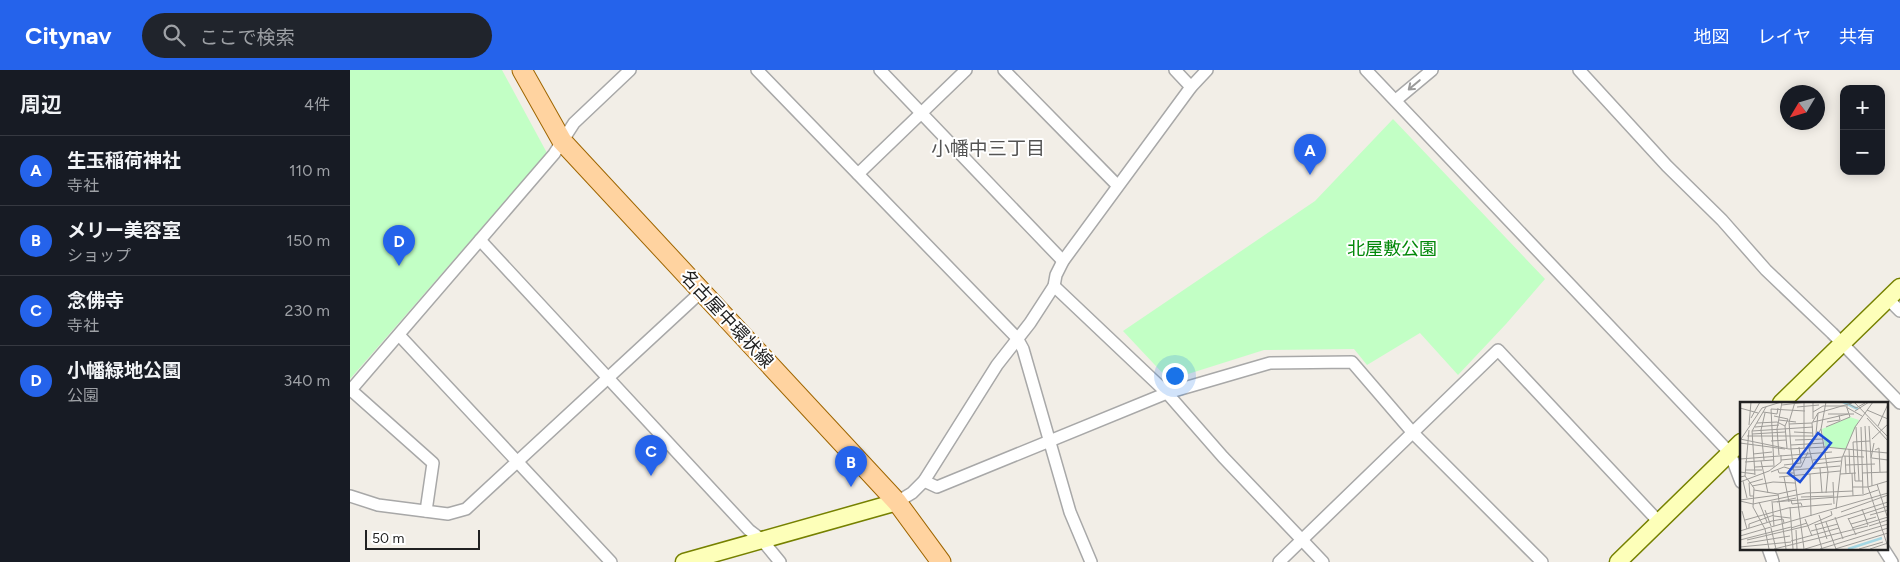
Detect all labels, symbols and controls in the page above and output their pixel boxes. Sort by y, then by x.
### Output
search box [142,13,492,58]
text: Citynav [25,21,112,50]
icon: search [160,21,188,49]
text: ここで検索 [200,26,295,49]
text: 地図 [1694,26,1730,48]
text: レイヤ [1758,26,1811,48]
text: 共有 [1839,26,1875,48]
one-way arrow [1408,79,1421,90]
north arrow [1780,85,1825,130]
map controls [1840,85,1885,175]
button: + [1840,85,1885,130]
text: 周辺 [20,92,62,117]
text: 4件 [304,95,330,114]
button: − [1840,130,1885,175]
pin: A [1294,134,1326,175]
district label: 小幡中三丁目 [931,137,1045,160]
text: 生玉稲荷神社 [67,149,181,172]
text: A [30,161,42,180]
text: 110 m [289,161,330,180]
text: 寺社 [67,176,99,195]
text: メリー美容室 [67,219,181,242]
pin: D [383,225,415,266]
text: B [31,231,41,250]
text: 150 m [286,231,330,250]
park label: 北屋敷公園 [1347,238,1437,260]
text: ショップ [67,246,131,265]
street label: 名古屋中環状線 [676,265,778,373]
text: 念佛寺 [67,289,124,312]
text: C [30,301,42,320]
text: 230 m [285,301,330,320]
text: 寺社 [67,316,99,335]
text: 小幡緑地公園 [67,359,181,382]
your location [1162,363,1188,389]
text: D [30,371,42,390]
text: 340 m [284,371,330,390]
text: 公園 [67,386,99,405]
inset map [1740,402,1888,550]
pin: C [635,435,667,476]
pin: B [835,446,867,487]
scale bar [365,527,480,550]
text: 50 m [372,530,404,547]

